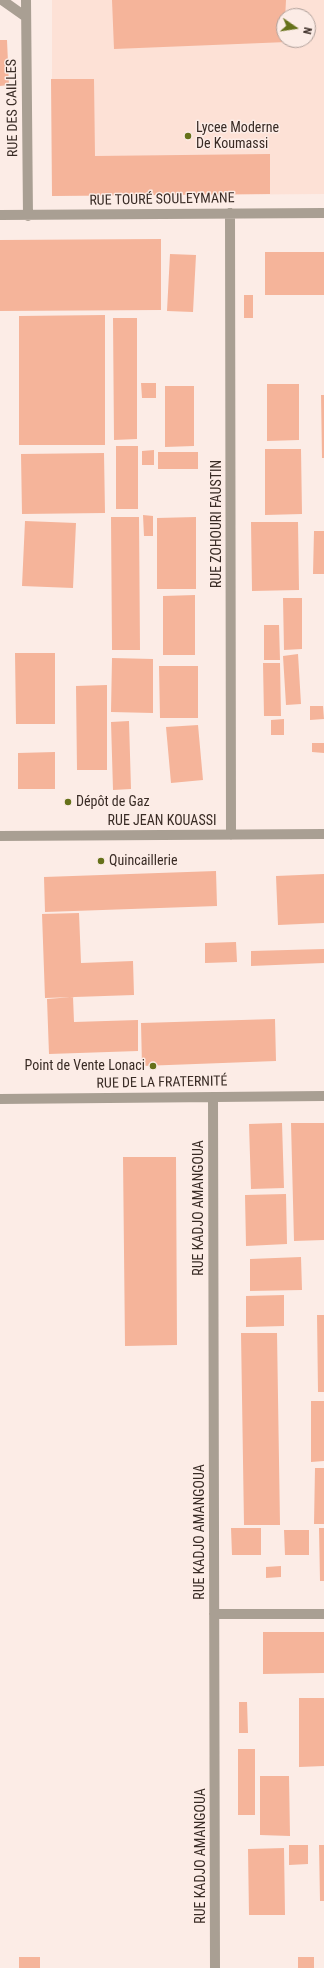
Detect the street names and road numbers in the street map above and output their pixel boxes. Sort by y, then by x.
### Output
street label: RUE DES CAILLES [4,59,22,157]
street label: RUE TOURÉ SOULEYMANE [89,190,235,210]
street label: RUE ZOHOURI FAUSTIN [209,460,225,588]
street label: RUE JEAN KOUASSI [108,813,216,829]
street label: RUE DE LA FRATERNITÉ [96,1073,228,1093]
street label: RUE KADJO AMANGOUA [191,1140,207,1276]
street label: RUE KADJO AMANGOUA [192,1464,208,1600]
street label: RUE KADJO AMANGOUA [193,1788,209,1924]

